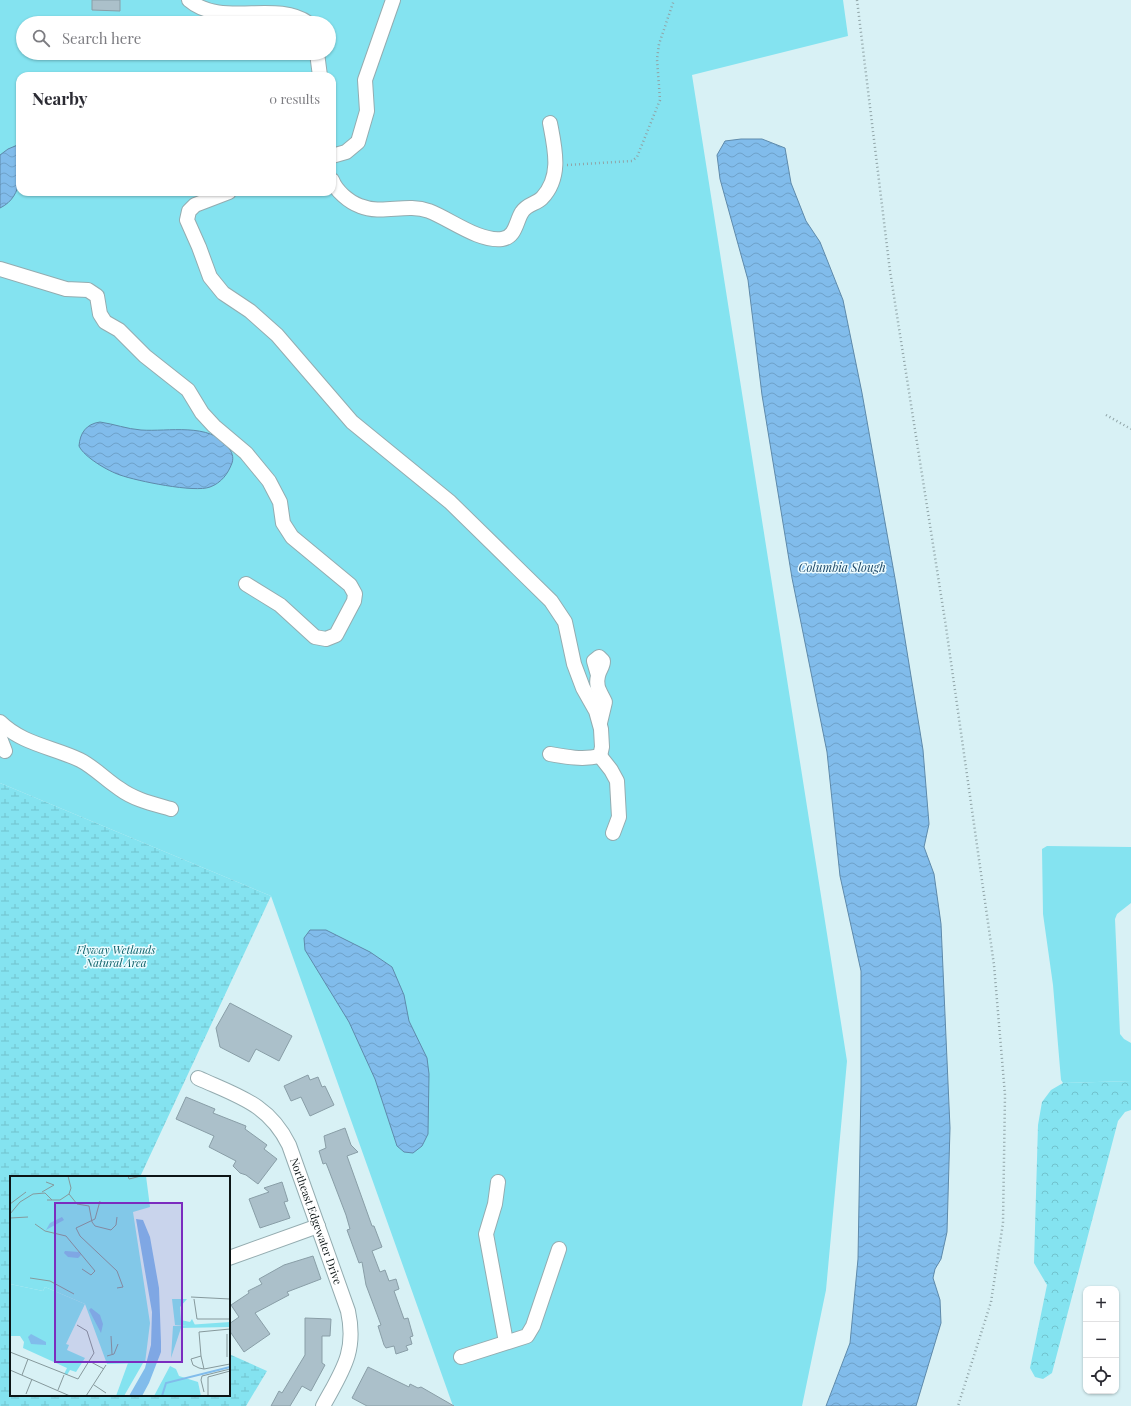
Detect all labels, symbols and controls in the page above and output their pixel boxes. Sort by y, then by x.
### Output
search box [16,16,336,60]
icon: search [30,27,52,49]
text: Search here [62,28,141,48]
text: Nearby [32,87,87,109]
text: 0 results [269,90,320,107]
water label: Columbia Slough [798,559,886,575]
park label: Flyway Wetlands Natural Area [75,942,156,970]
street label: Northeast Edgewater Drive [287,1156,346,1287]
inset map [10,1176,230,1396]
map controls [1083,1286,1119,1394]
button: + [1083,1286,1119,1322]
button: − [1083,1322,1119,1358]
button: locate [1083,1358,1119,1394]

